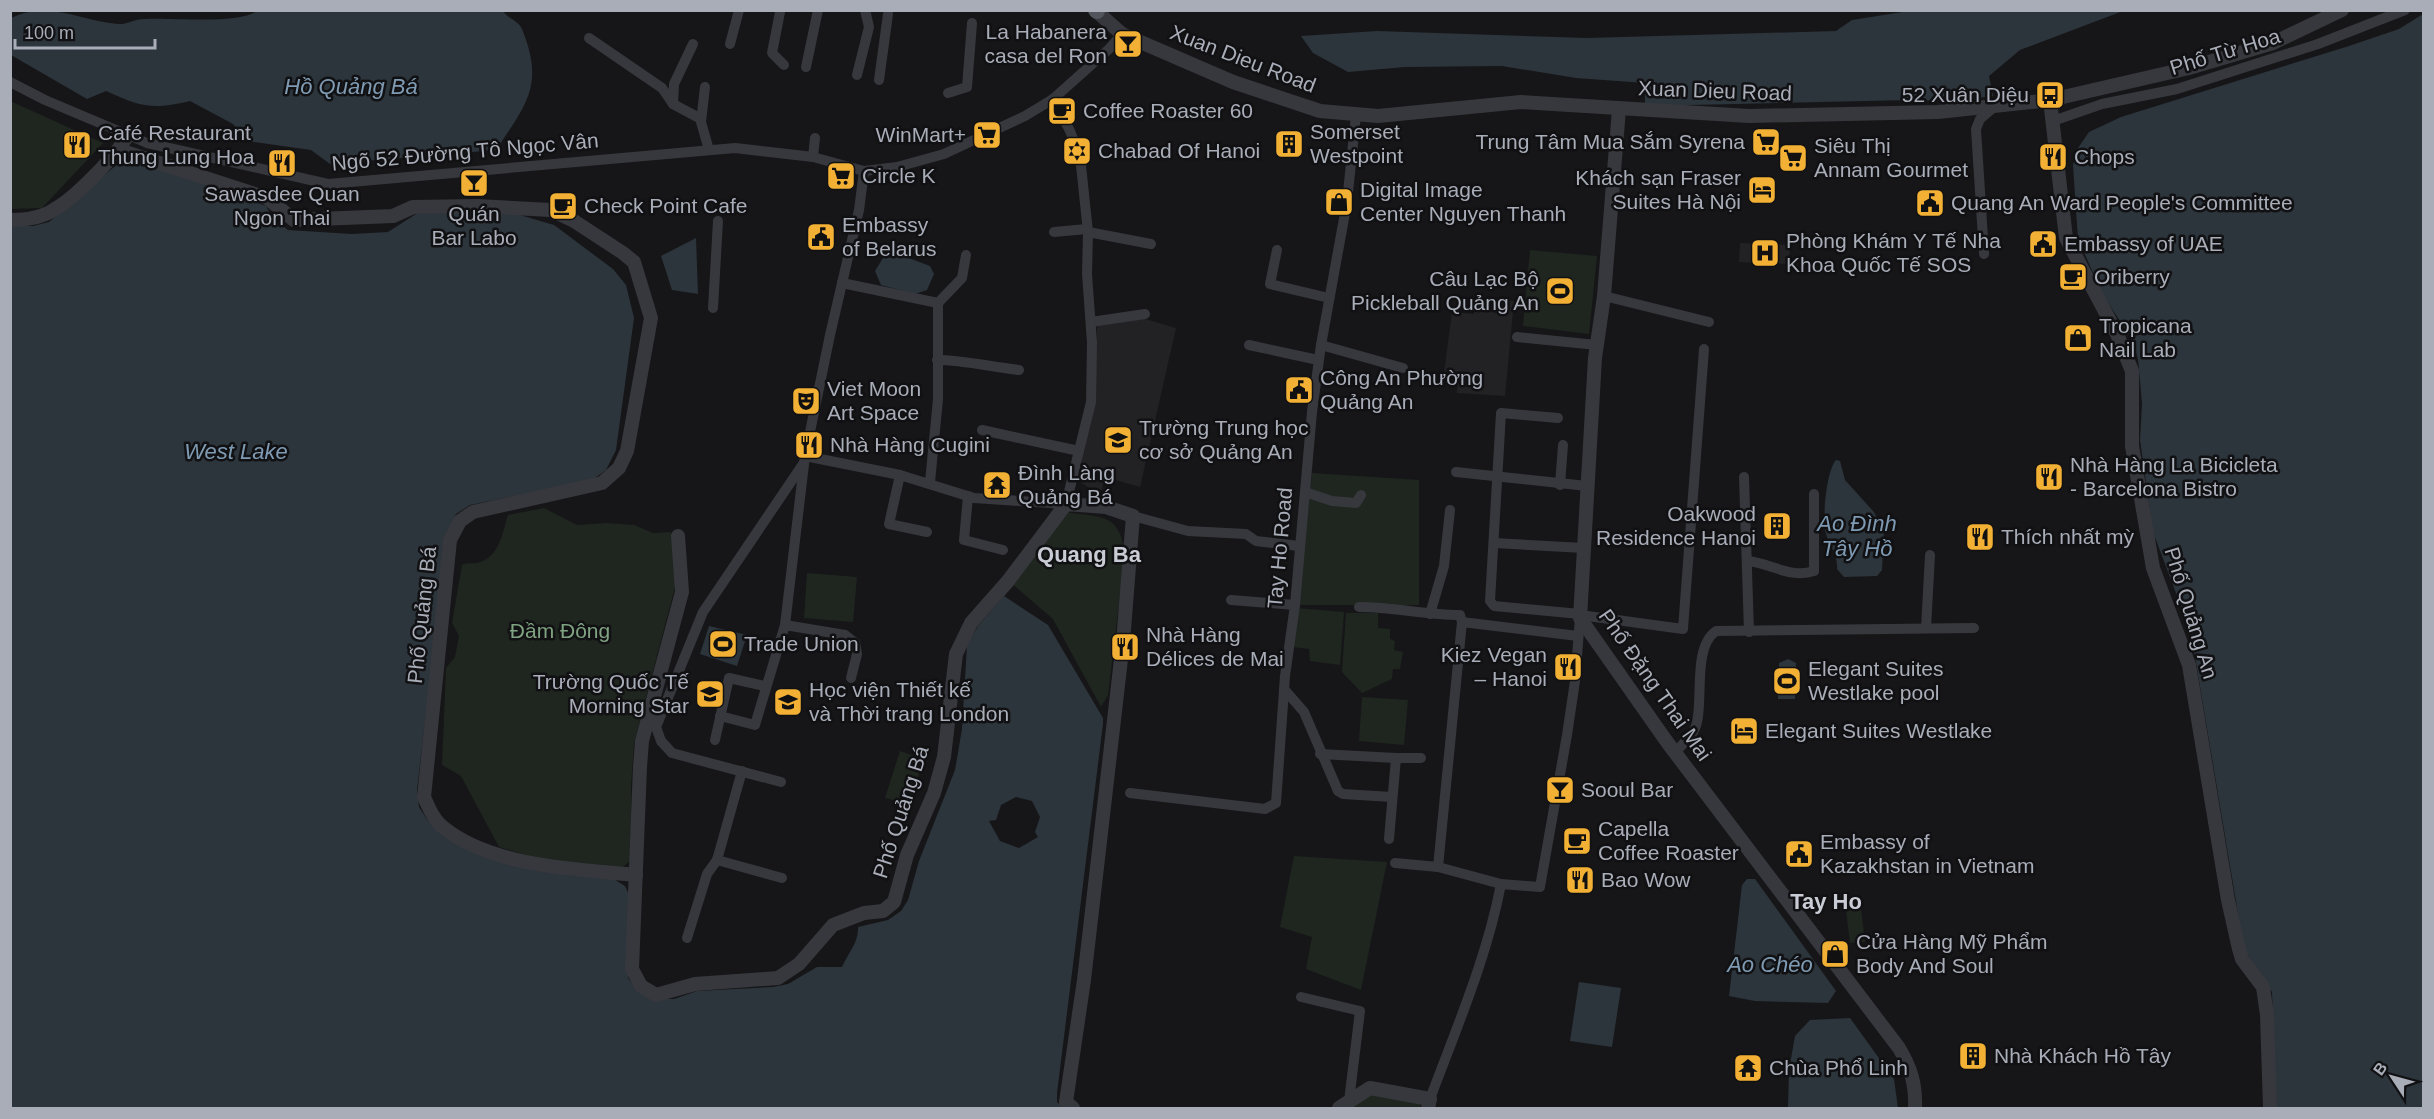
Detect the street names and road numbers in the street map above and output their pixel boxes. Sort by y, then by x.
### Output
street label: Xuan Dieu Road [1167,20,1319,97]
street label: Phố Từ Hoa [2167,24,2283,79]
street label: Xuan Dieu Road [1638,76,1792,105]
street label: Ngõ 52 Đường Tô Ngọc Vân [330,128,599,175]
street label: Tay Ho Road [1263,486,1296,609]
street label: Phố Quảng An [2161,544,2222,682]
street label: Phố Quảng Bá [403,545,440,685]
street label: Phố Đặng Thai Mai [1595,605,1716,765]
street label: Phố Quảng Bá [868,742,933,881]

